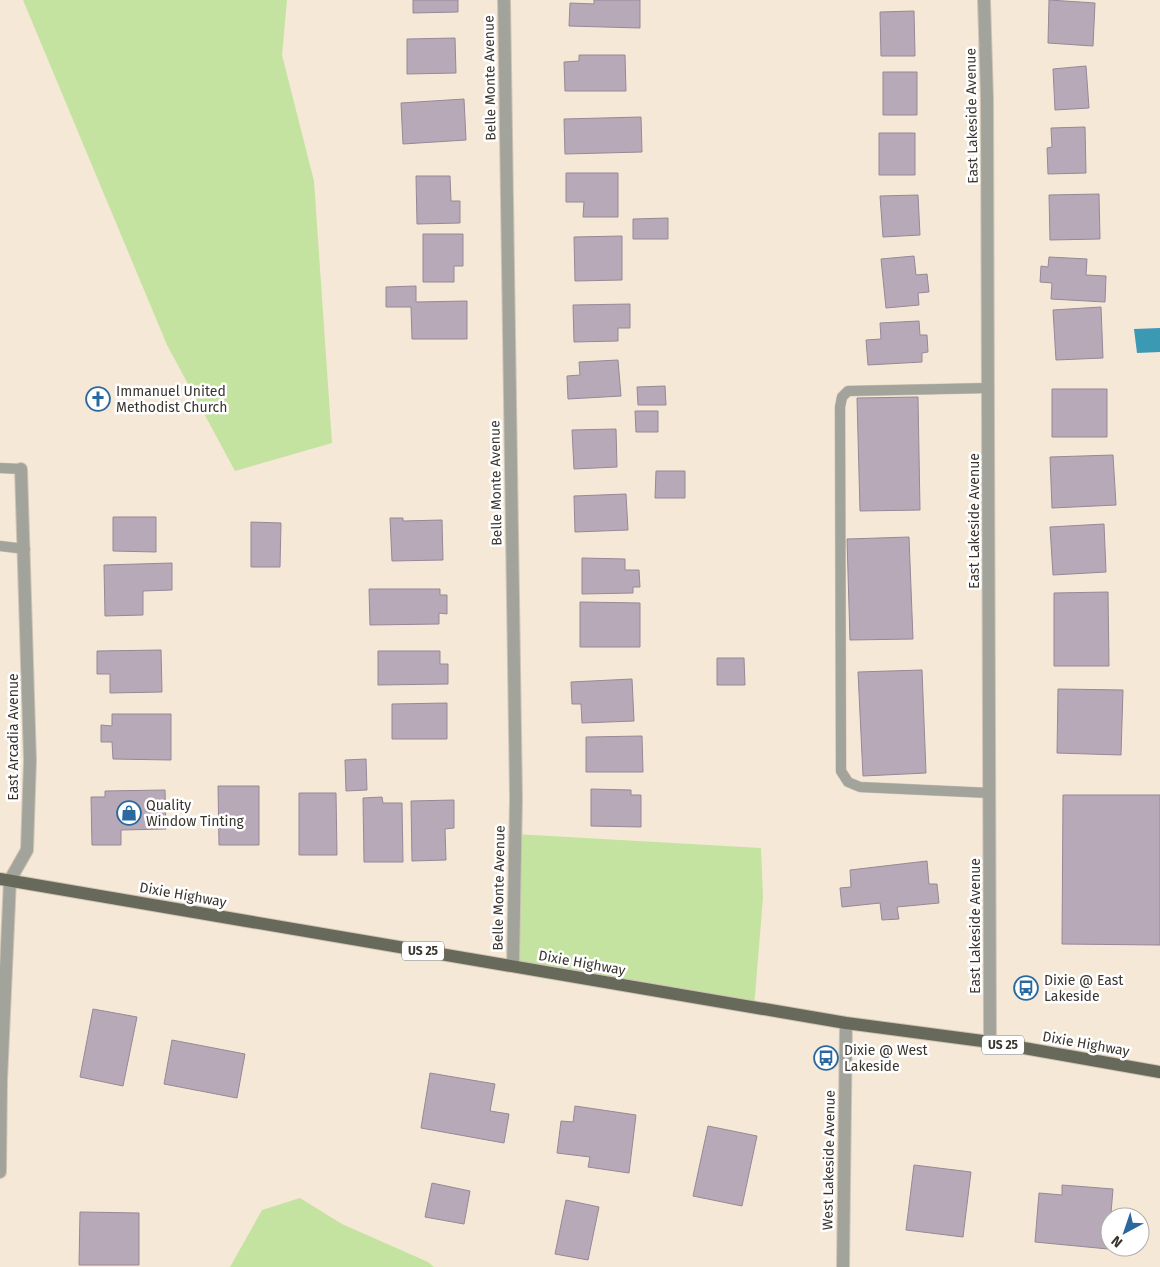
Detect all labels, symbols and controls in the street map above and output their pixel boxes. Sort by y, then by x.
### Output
street label: Belle Monte Avenue [480,15,500,141]
street label: East Lakeside Avenue [962,48,982,184]
place label: Immanuel United Methodist Church [116,383,228,416]
church icon: Immanuel United Methodist Church [85,386,111,412]
street label: Belle Monte Avenue [486,420,506,546]
street label: East Lakeside Avenue [966,453,983,589]
street label: East Arcadia Avenue [5,673,22,801]
place label: Quality Window Tinting [146,797,245,830]
shop icon: Quality Window Tinting [116,800,142,826]
street label: Belle Monte Avenue [489,825,509,951]
street label: East Lakeside Avenue [967,858,984,994]
street label: Dixie Highway [138,879,228,911]
road number: US 25 [402,941,444,960]
street label: Dixie Highway [537,947,627,979]
place label: Dixie @ East Lakeside [1044,972,1124,1005]
bus stop icon: Dixie @ East Lakeside [1013,975,1039,1001]
street label: Dixie Highway [1041,1028,1131,1060]
road number: US 25 [982,1036,1024,1054]
place label: Dixie @ West Lakeside [844,1042,929,1075]
bus stop icon: Dixie @ West Lakeside [813,1045,839,1071]
street label: West Lakeside Avenue [819,1090,839,1230]
north arrow [1100,1207,1150,1257]
text: N [1108,1232,1126,1251]

